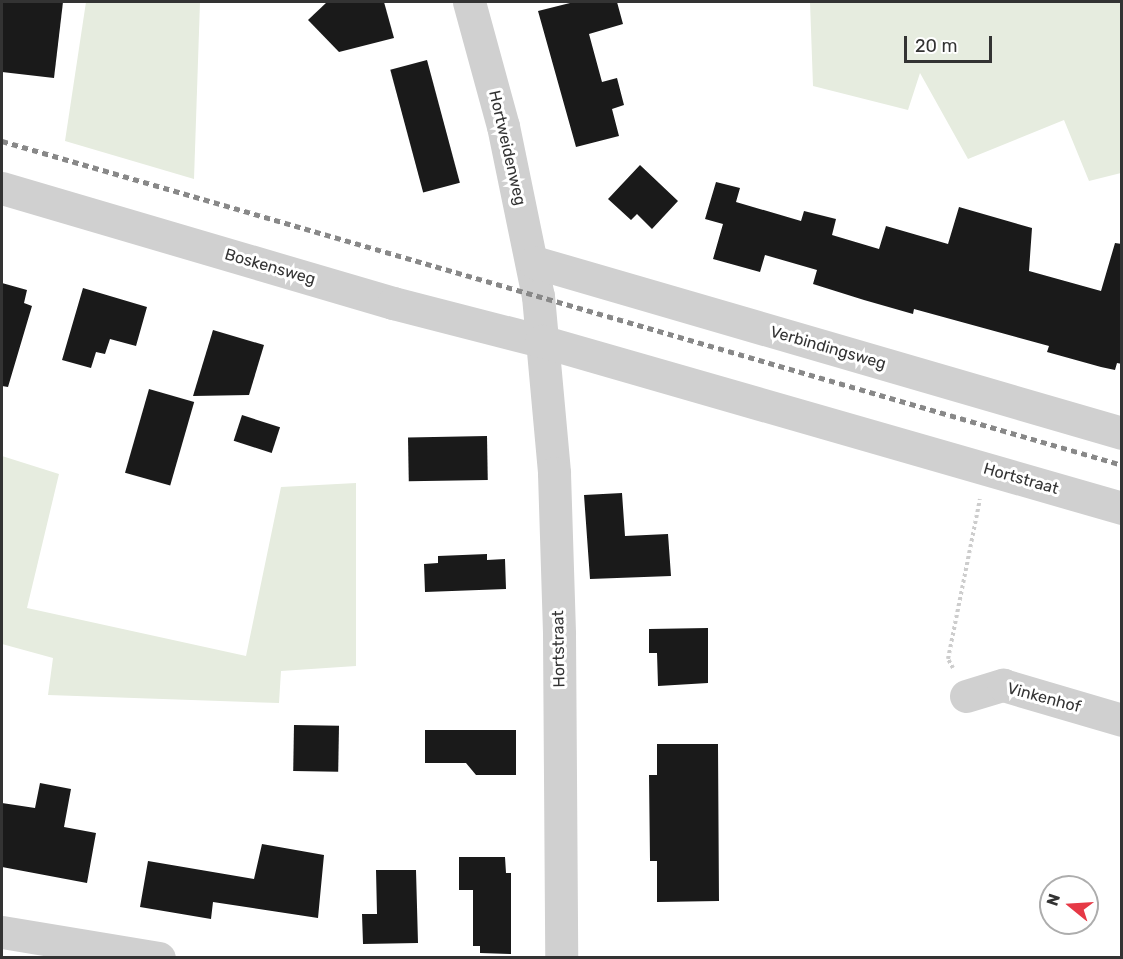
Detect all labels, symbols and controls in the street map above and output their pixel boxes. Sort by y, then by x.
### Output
scale bar [907,24,996,62]
text: 20 m [915,35,957,57]
street label: Hortweidenweg [484,89,530,207]
street label: Boskensweg [222,245,318,289]
street label: Verbindingsweg [768,322,888,374]
street label: Hortstraat [981,459,1061,499]
street label: Hortstraat [549,610,569,688]
street label: Vinkenhof [1005,679,1083,717]
north arrow [1039,875,1099,935]
text: N [1042,891,1064,908]

